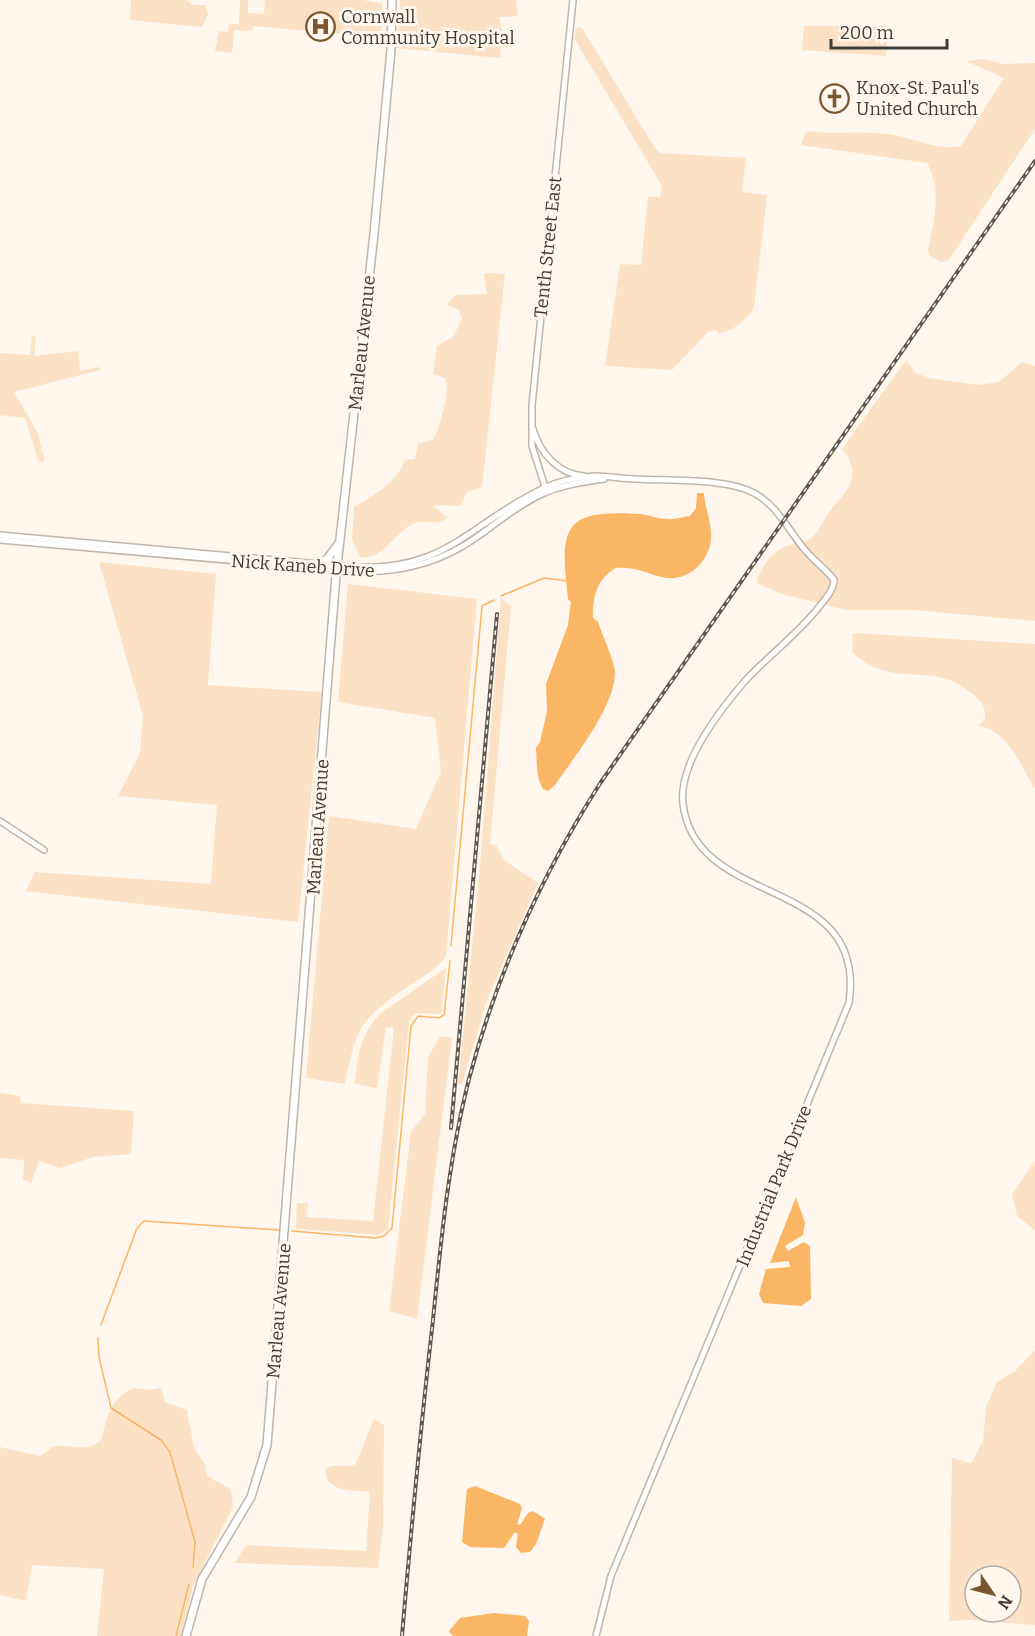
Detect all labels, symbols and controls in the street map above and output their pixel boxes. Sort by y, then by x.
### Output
place label: Cornwall Community Hospital [341,6,515,49]
hospital icon: Cornwall Community Hospital [304,11,336,43]
scale bar [831,12,946,50]
text: 200 m [840,22,894,44]
place label: Knox-St. Paul's United Church [856,77,979,120]
church icon: Knox-St. Paul's United Church [819,82,851,114]
street label: Tenth Street East [530,175,566,319]
street label: Marleau Avenue [344,274,380,412]
street label: Nick Kaneb Drive [231,550,375,582]
street label: Marleau Avenue [302,758,334,896]
street label: Industrial Park Drive [732,1102,816,1270]
street label: Marleau Avenue [262,1242,296,1380]
north arrow [963,1564,1023,1624]
text: N [994,1592,1016,1613]

